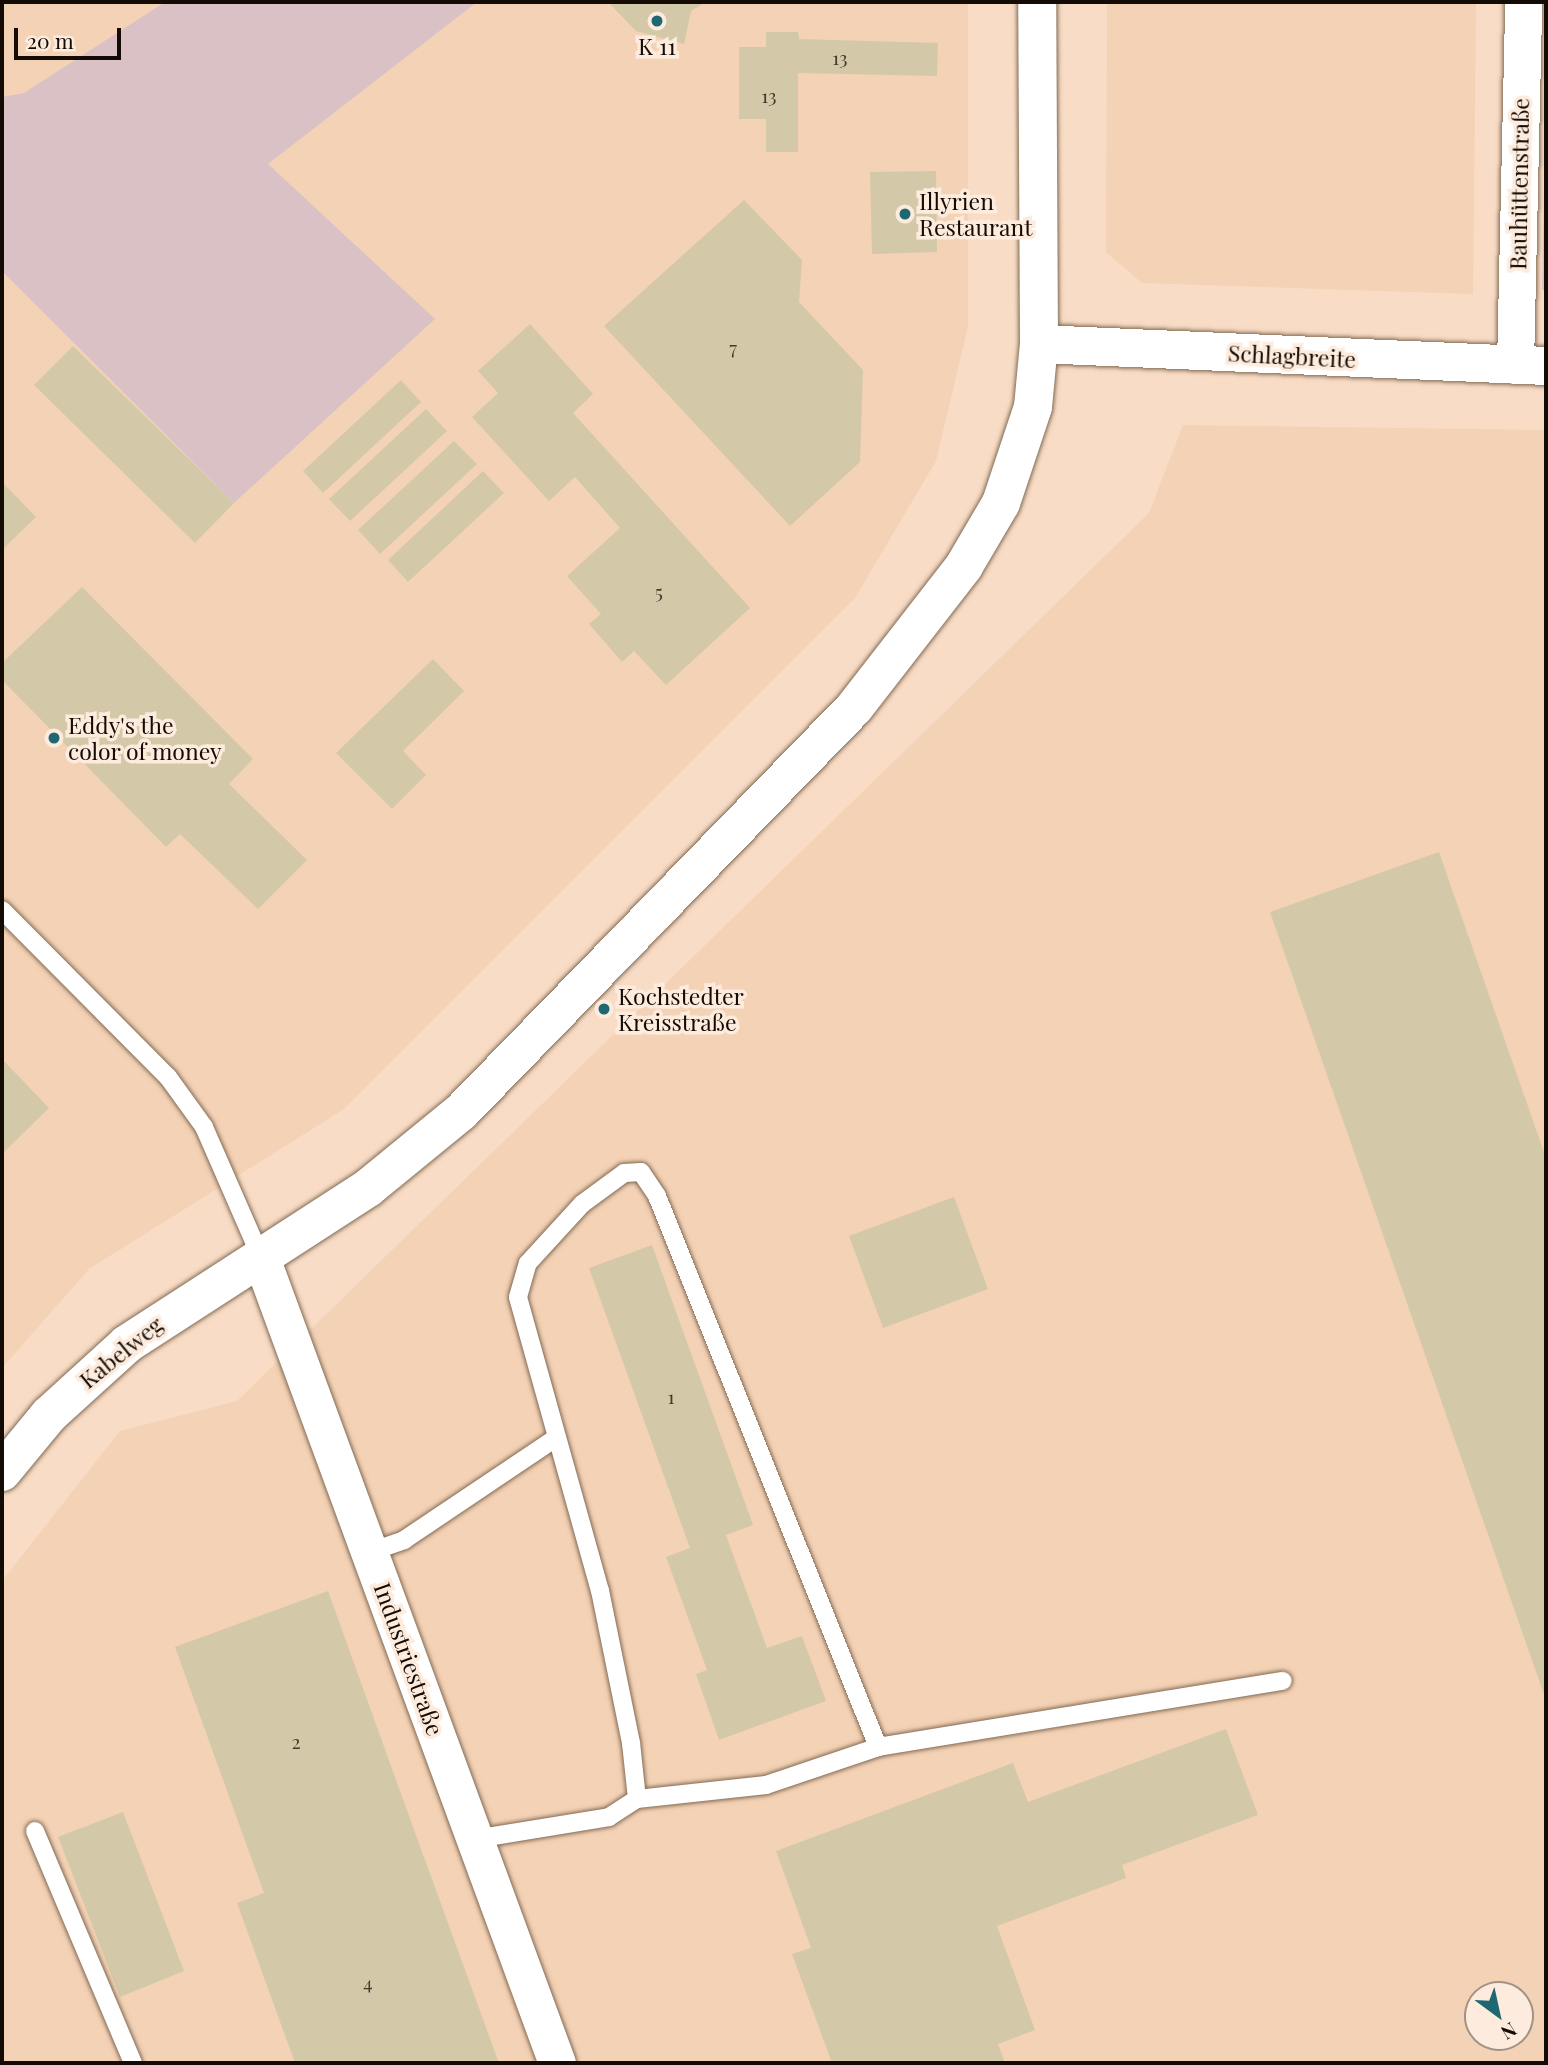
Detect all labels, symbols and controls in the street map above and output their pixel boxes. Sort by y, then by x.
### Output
marker: K 11 [649,13,665,29]
scale bar [18,14,124,58]
text: 20 m [27,26,74,54]
place label: K 11 [638,32,676,60]
house number: 13 [832,47,848,69]
house number: 13 [761,85,777,107]
street label: Bauhüttenstraße [1504,98,1534,270]
place label: Illyrien Restaurant [919,187,1032,241]
marker: Illyrien Restaurant [897,206,913,222]
house number: 7 [729,337,737,359]
street label: Schlagbreite [1227,339,1357,373]
house number: 5 [655,581,663,603]
place label: Eddy's the color of money [68,711,222,765]
marker: Eddy's the color of money [46,730,62,746]
place label: Kochstedter Kreisstraße [618,982,744,1036]
marker: Kochstedter Kreisstraße [596,1001,612,1017]
street label: Kabelweg [74,1310,168,1394]
house number: 1 [667,1386,675,1408]
street label: Industriestraße [369,1579,449,1739]
house number: 2 [291,1731,301,1753]
house number: 4 [363,1972,373,1994]
north arrow [1464,1981,1534,2051]
text: N [1497,2017,1522,2047]

